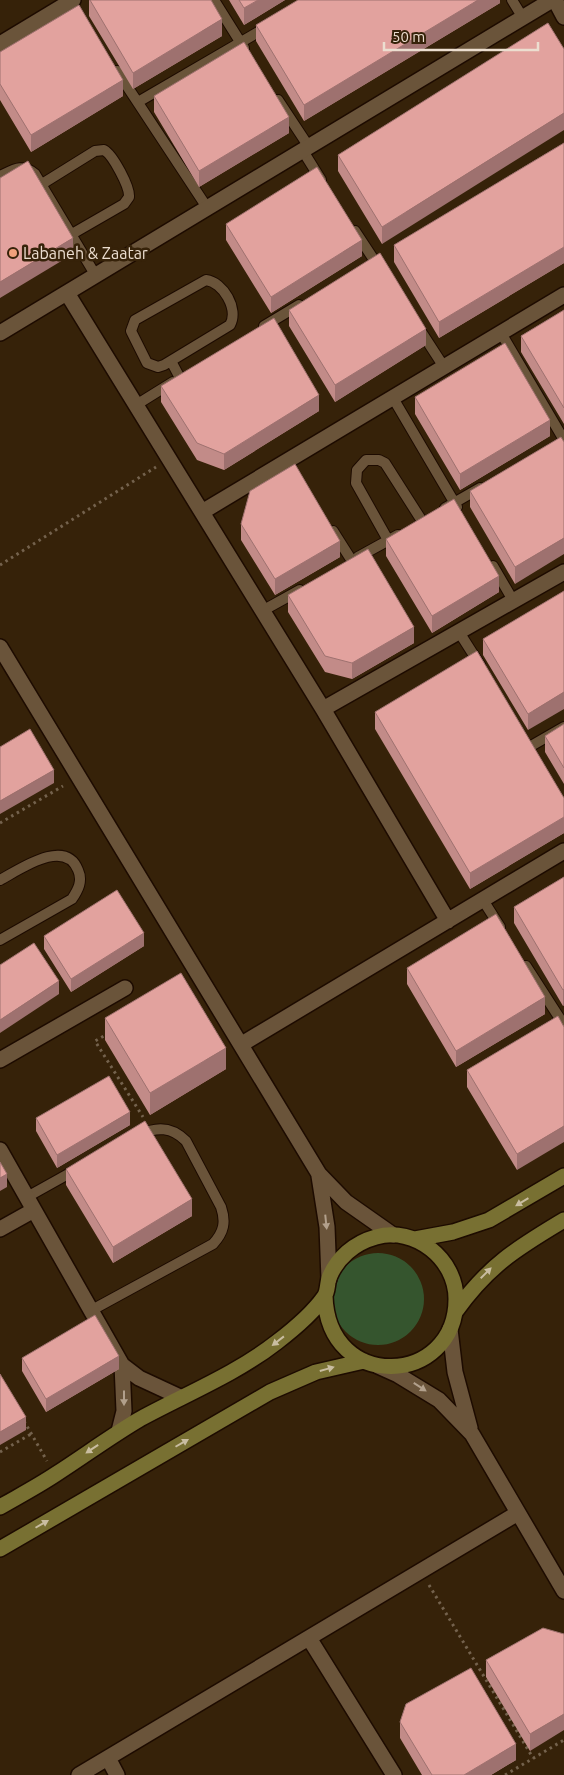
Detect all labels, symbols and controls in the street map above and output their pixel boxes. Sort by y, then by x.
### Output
scale bar [384,20,538,52]
text: 50 m [392,28,425,45]
place label: Labaneh & Zaatar [23,244,148,262]
marker: Labaneh & Zaatar [7,247,19,259]
one-way arrow [516,1197,529,1206]
one-way arrow [322,1215,330,1231]
one-way arrow [480,1267,492,1279]
one-way arrow [271,1336,284,1347]
one-way arrow [319,1364,334,1372]
one-way arrow [413,1383,426,1392]
one-way arrow [120,1391,128,1407]
one-way arrow [176,1438,189,1447]
one-way arrow [85,1445,99,1454]
one-way arrow [36,1520,49,1529]

